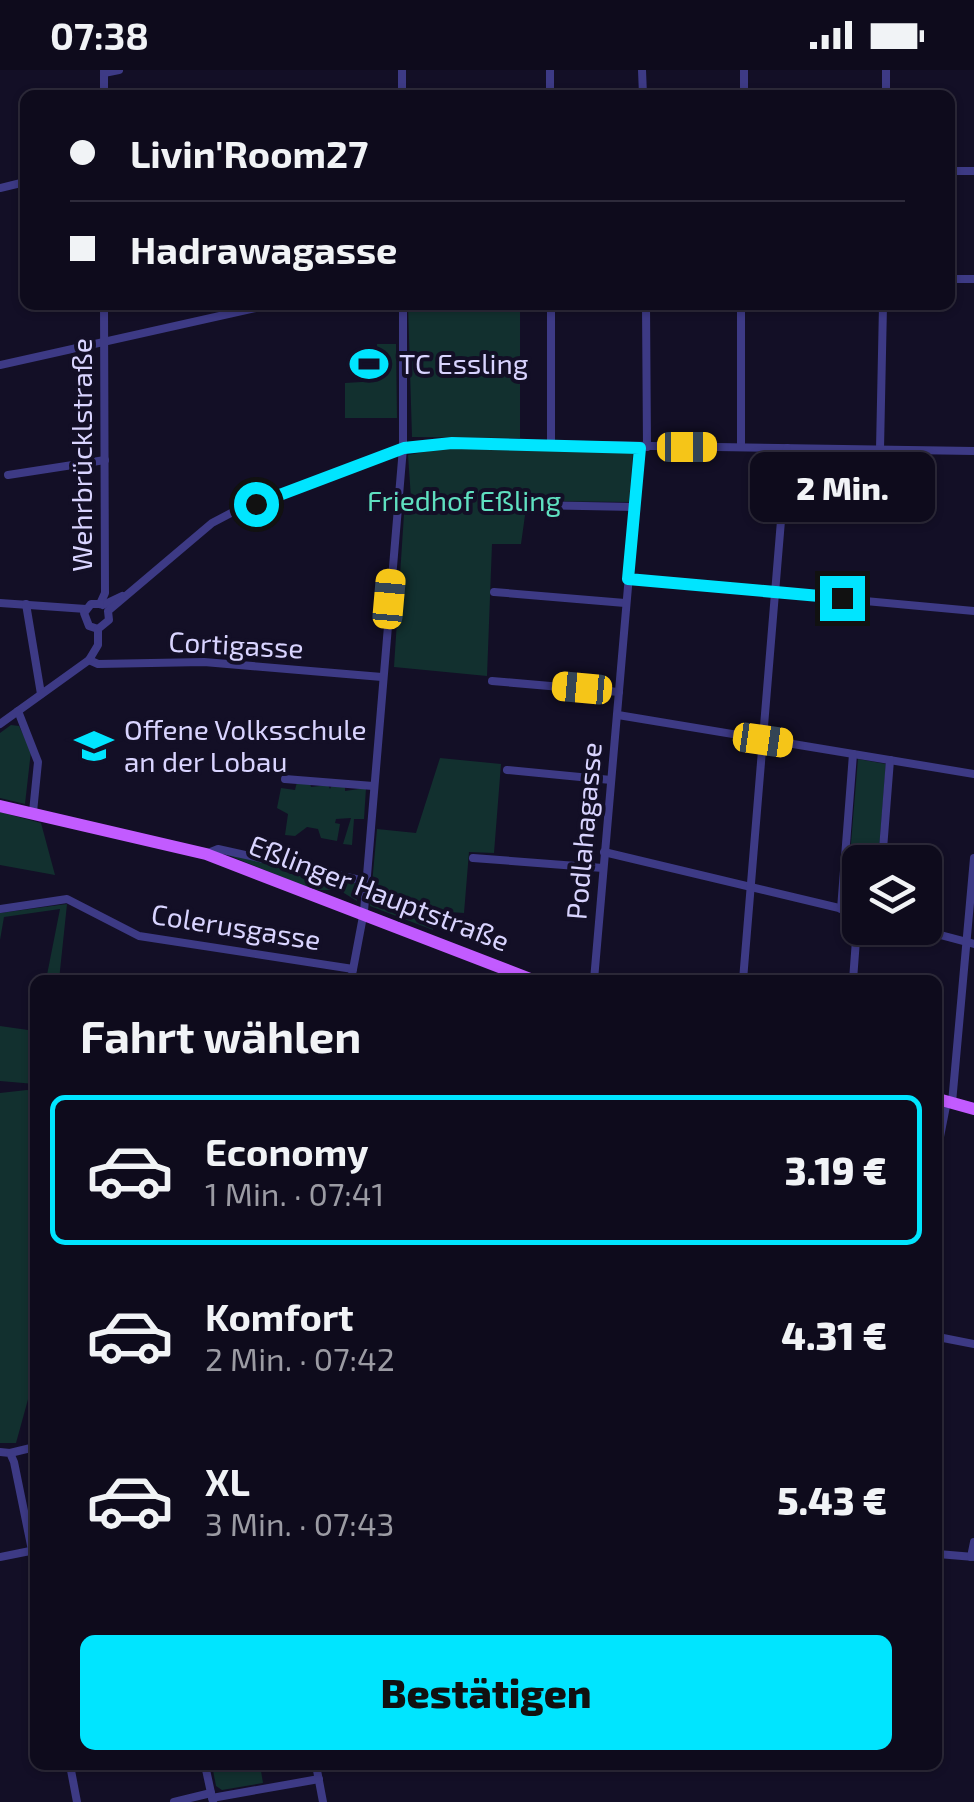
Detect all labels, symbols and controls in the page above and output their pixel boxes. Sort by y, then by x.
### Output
text: 07:38 [50,12,149,58]
text: Livin'Room27 [130,130,368,176]
text: Hadrawagasse [130,226,398,272]
street label: Wehrbrücklstraße [64,338,98,572]
sports icon: TC Essling [348,343,390,385]
place label: TC Essling [399,346,529,380]
car [657,432,717,462]
callout: 2 Min. [750,453,934,523]
text: 2 Min. [796,468,889,506]
route start [234,482,279,527]
park label: Friedhof Eßling [367,483,561,517]
car [371,568,407,630]
route end [820,576,865,621]
street label: Cortigasse [168,623,304,665]
car [551,670,613,706]
place label: Offene Volksschule an der Lobau [124,712,366,778]
car [731,721,795,759]
school or university icon: Offene Volksschule an der Lobau [73,725,115,767]
street label: Podlahagasse [558,741,608,921]
street label: Eßlinger Hauptstraße [244,827,514,957]
map controls [842,845,942,945]
button: layers [842,845,942,945]
street label: Colerusgasse [149,896,323,956]
text: Fahrt wählen [80,1008,361,1062]
icon: car [85,1125,175,1215]
text: Economy [205,1128,369,1174]
text: 3.19 € [785,1147,887,1193]
text: 1 Min. · 07:41 [205,1174,384,1212]
icon: car [85,1290,175,1380]
text: Komfort [205,1293,354,1339]
text: 4.31 € [781,1312,887,1358]
text: 2 Min. · 07:42 [205,1339,395,1377]
icon: car [85,1455,175,1545]
text: XL [205,1458,250,1504]
text: 5.43 € [777,1477,887,1523]
text: 3 Min. · 07:43 [205,1504,394,1542]
button: Bestätigen [80,1635,892,1750]

